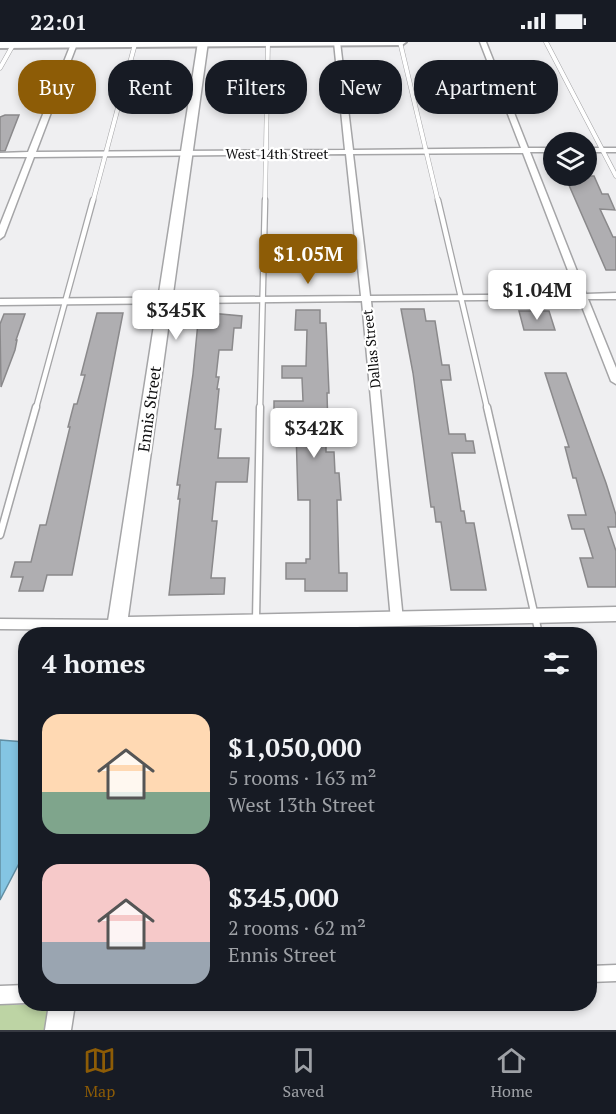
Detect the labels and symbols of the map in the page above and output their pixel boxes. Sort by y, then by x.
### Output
street label: West 14th Street [226,144,329,163]
pin: $1.05M [259,234,357,285]
pin: $1.04M [488,270,586,321]
pin: $345K [134,290,218,341]
street label: Dallas Street [357,308,385,389]
street label: Ennis Street [132,365,166,453]
pin: $342K [272,408,356,459]

